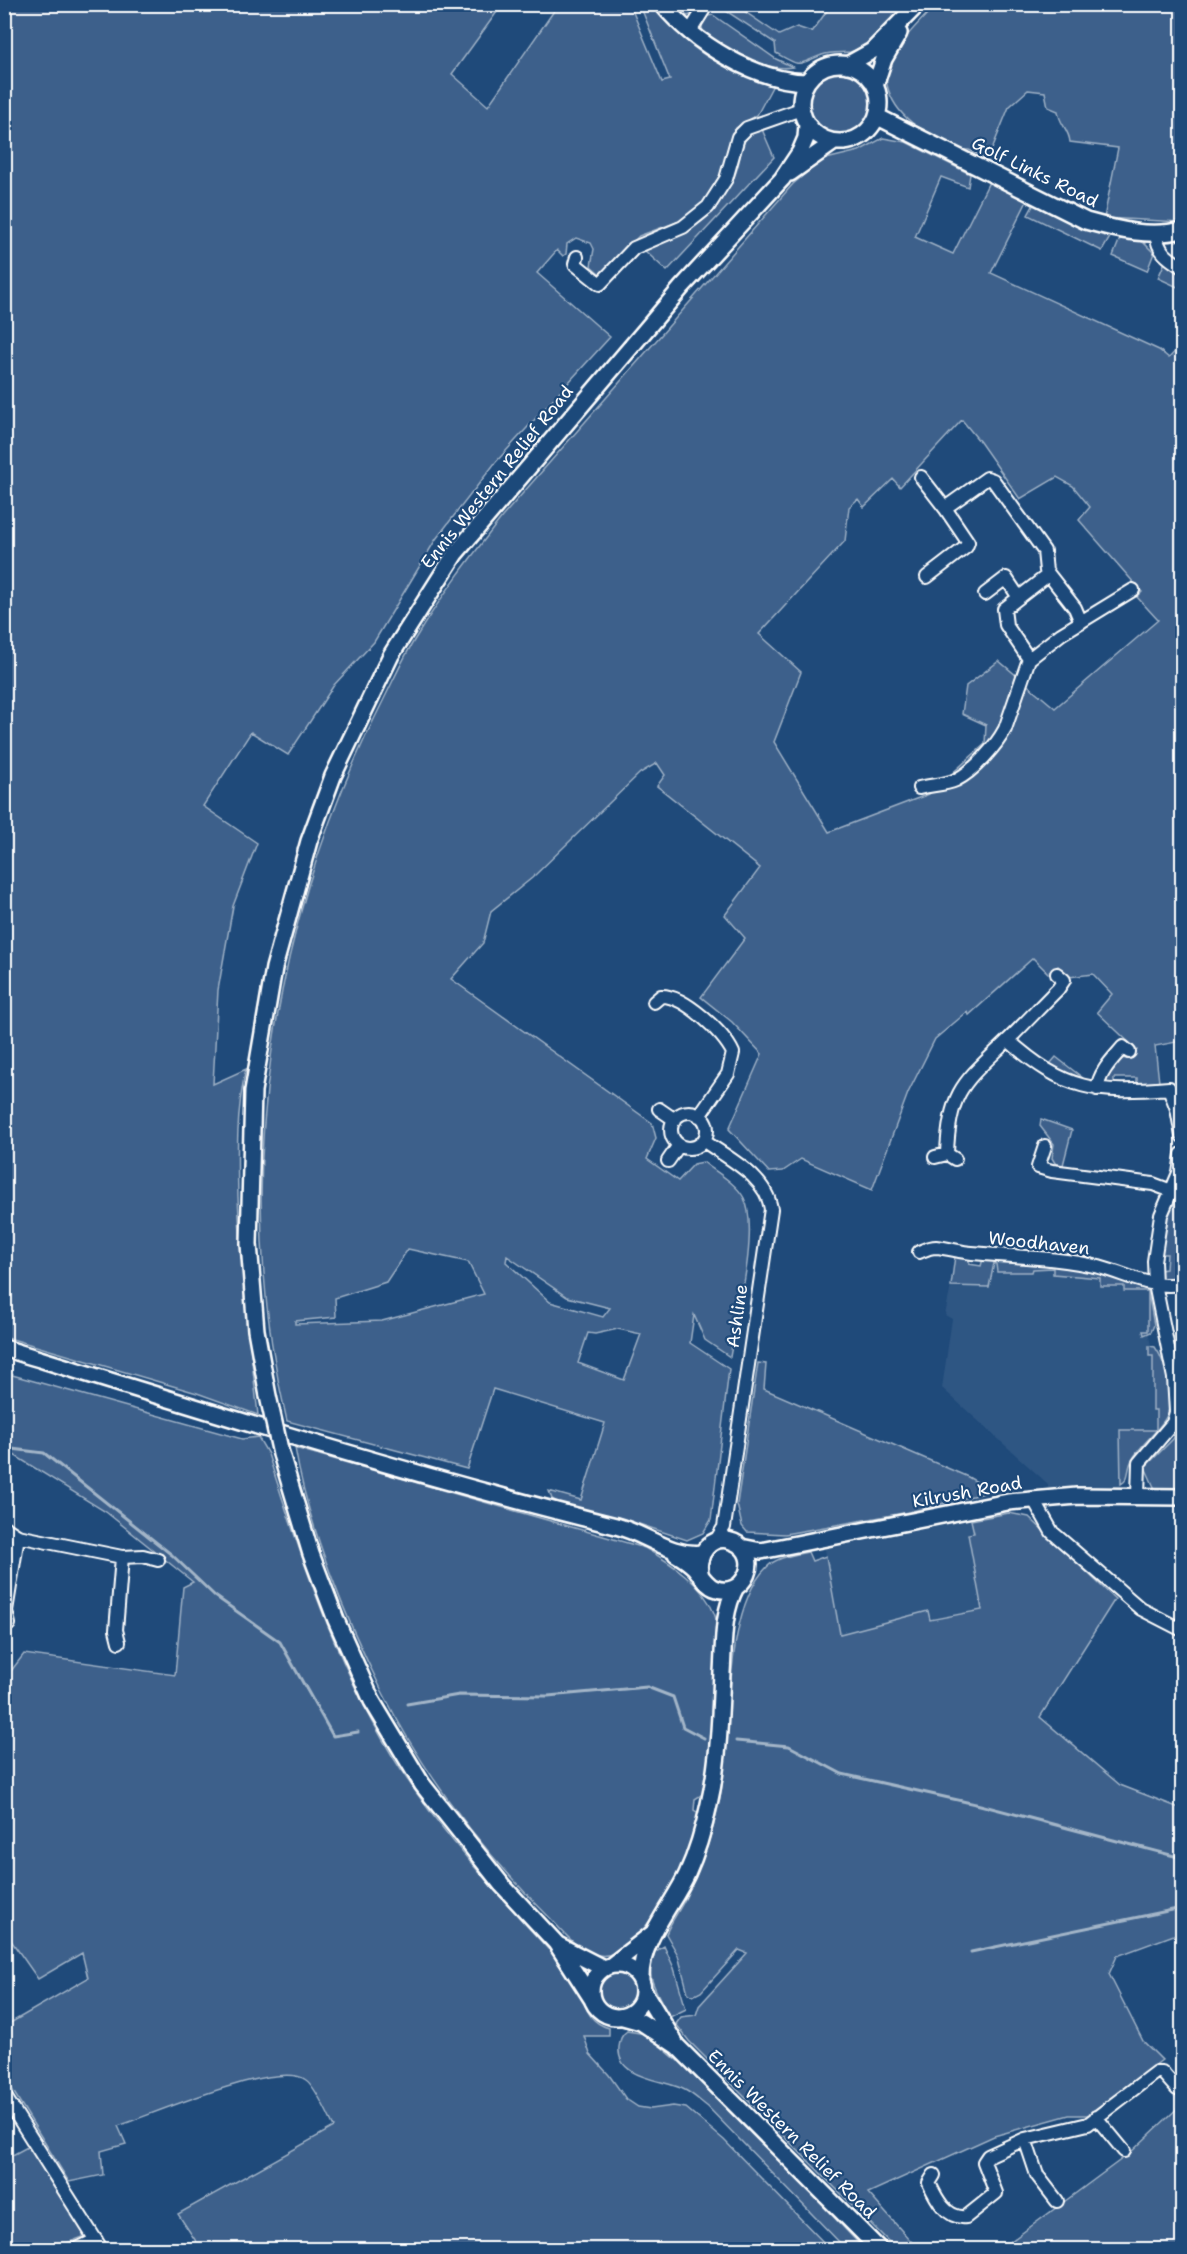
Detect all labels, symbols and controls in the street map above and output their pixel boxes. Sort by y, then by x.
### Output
street label: Golf Links Road [968,131,1102,213]
street label: Ennis Western Relief Road [415,380,579,574]
street label: Woodhaven [987,1226,1091,1260]
street label: Ashline [721,1283,753,1349]
street label: Kilrush Road [910,1471,1024,1513]
street label: Ennis Western Relief Road [702,2044,882,2224]

